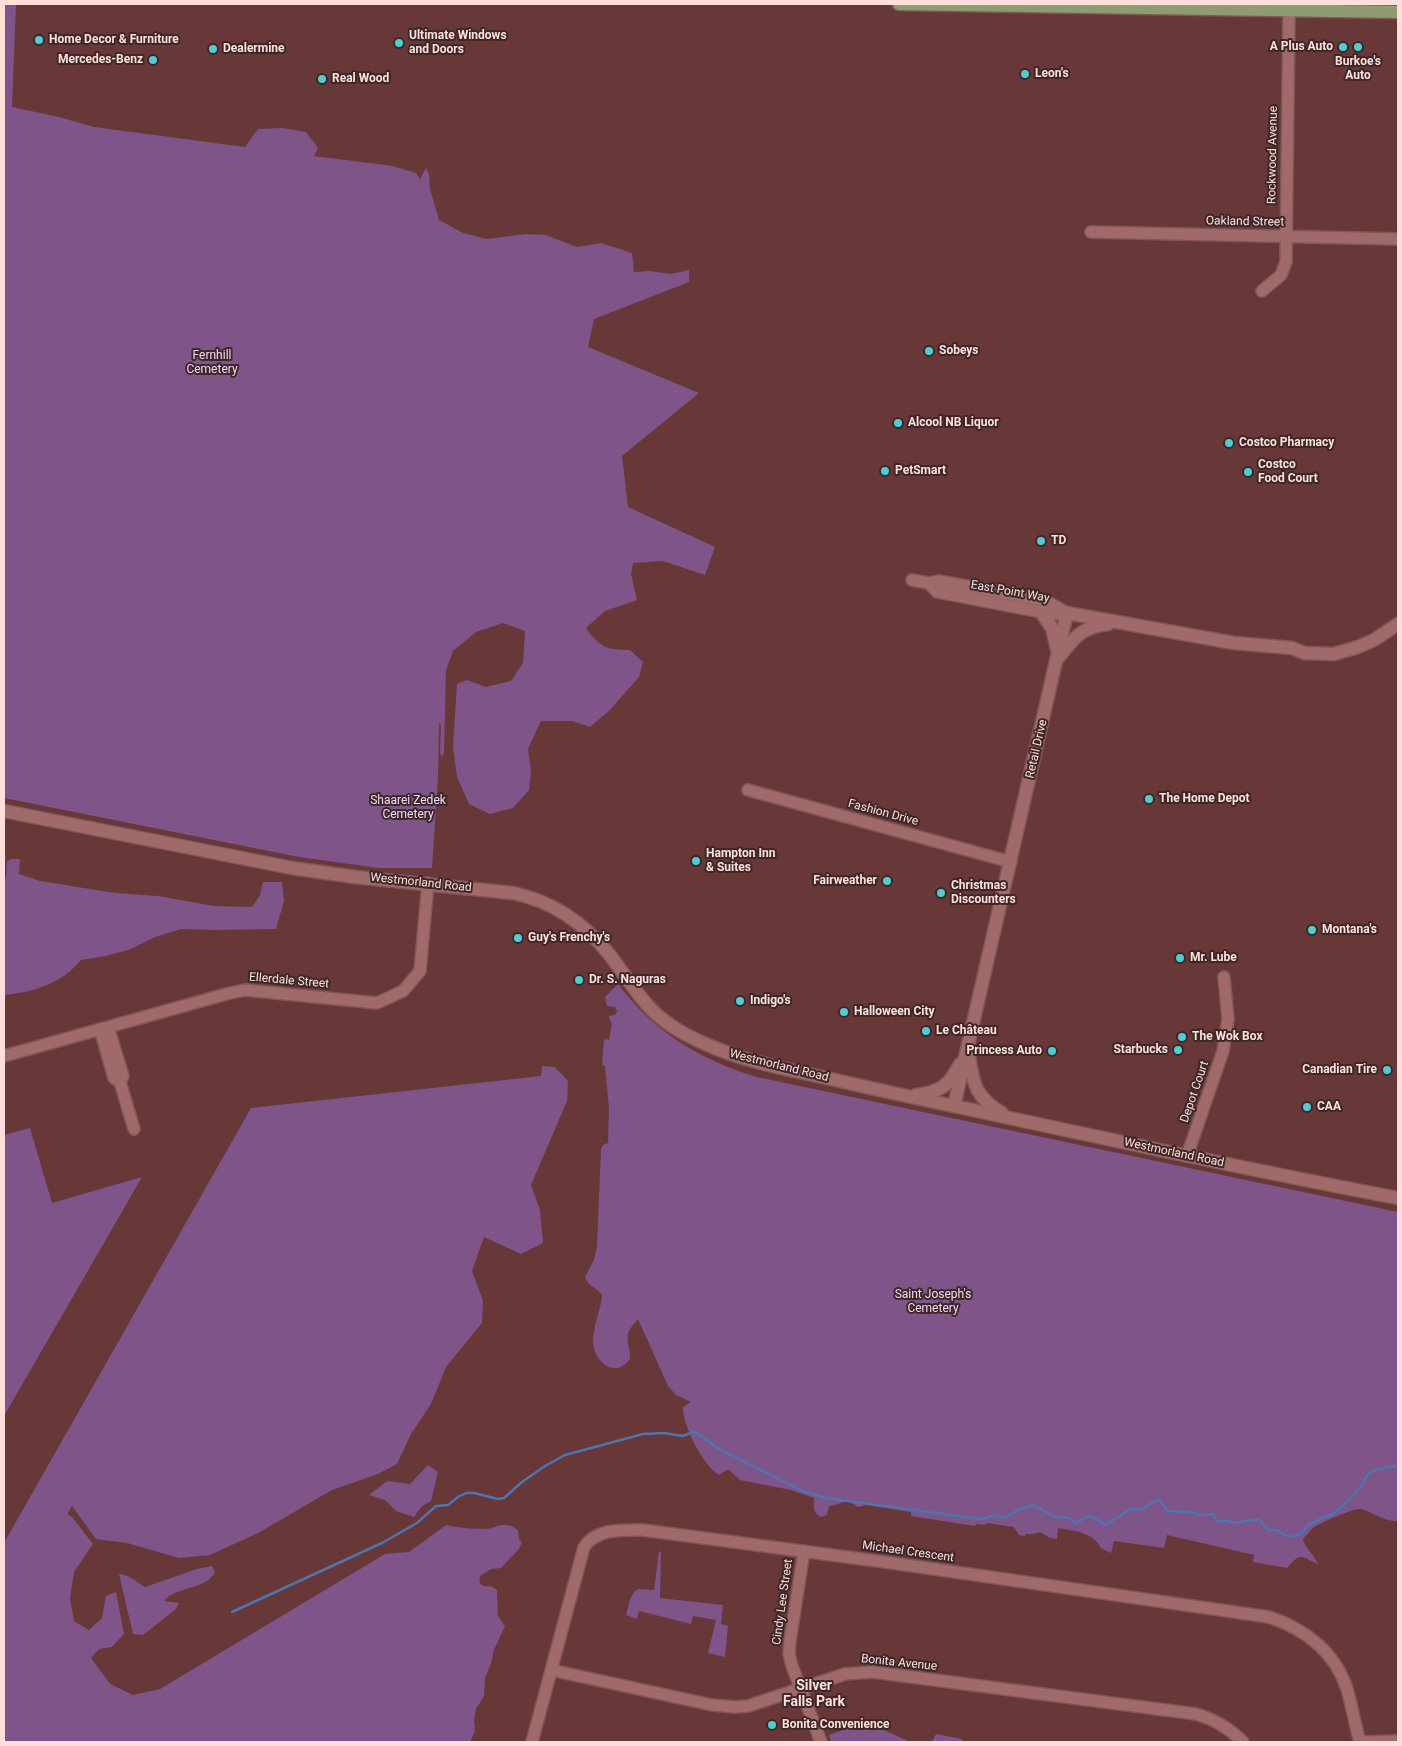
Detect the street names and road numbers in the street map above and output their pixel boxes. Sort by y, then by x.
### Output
street label: Rockwood Avenue [1265,106,1281,204]
street label: Oakland Street [1206,214,1284,230]
street label: East Point Way [969,578,1051,606]
street label: Retail Drive [1023,718,1051,780]
street label: Fashion Drive [846,797,920,829]
street label: Westmorland Road [370,871,472,895]
street label: Ellerdale Street [248,970,330,992]
street label: Westmorland Road [728,1047,830,1085]
street label: Depot Court [1178,1059,1212,1125]
street label: Westmorland Road [1123,1135,1225,1171]
street label: Michael Crescent [861,1538,955,1566]
street label: Cindy Lee Street [770,1558,796,1646]
street label: Bonita Avenue [860,1652,938,1674]

